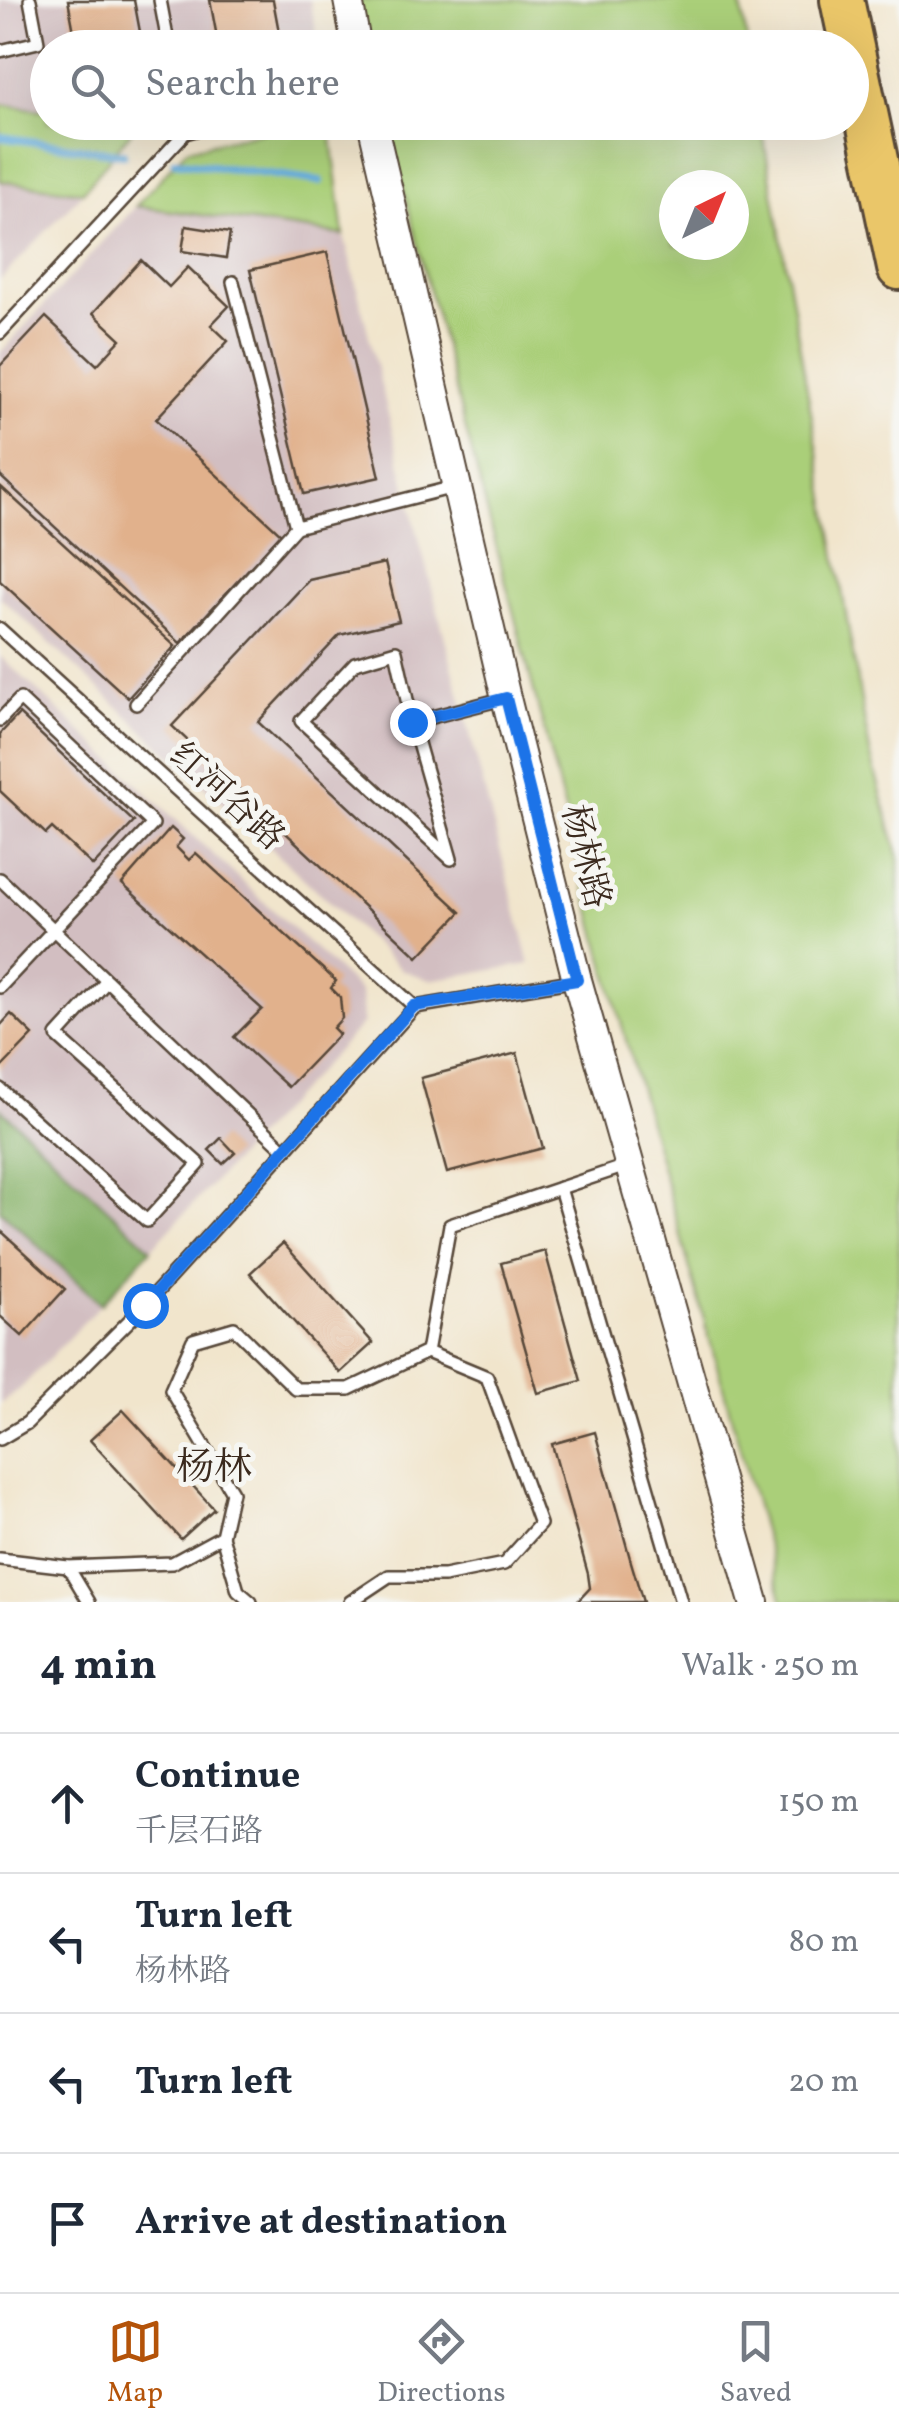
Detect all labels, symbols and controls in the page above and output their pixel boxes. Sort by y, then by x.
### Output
search box [30,30,869,140]
icon: search [65,58,120,113]
text: Search here [145,59,340,112]
north arrow [659,170,749,260]
route end [390,700,436,746]
street label: 红河谷路 [158,733,294,863]
street label: 杨林路 [548,800,620,914]
route start [123,1283,169,1329]
district label: 杨林 [176,1443,252,1496]
text: 4 min [40,1638,157,1697]
text: Walk · 250 m [681,1645,859,1689]
text: Continue [135,1751,300,1804]
icon: ahead [40,1776,95,1831]
text: 150 m [778,1781,859,1825]
text: 千层石路 [135,1811,263,1855]
text: Turn left [135,1891,292,1944]
icon: left [40,1916,95,1971]
text: 80 m [789,1921,859,1965]
text: 杨林路 [135,1951,231,1995]
icon: left [40,2056,95,2111]
text: Turn left [135,2057,292,2110]
text: 20 m [788,2061,859,2105]
icon: arrive [40,2196,95,2251]
text: Arrive at destination [135,2197,508,2250]
tab: Map [107,2314,163,2413]
tab: Directions [377,2314,506,2413]
tab: Saved [720,2314,792,2413]

